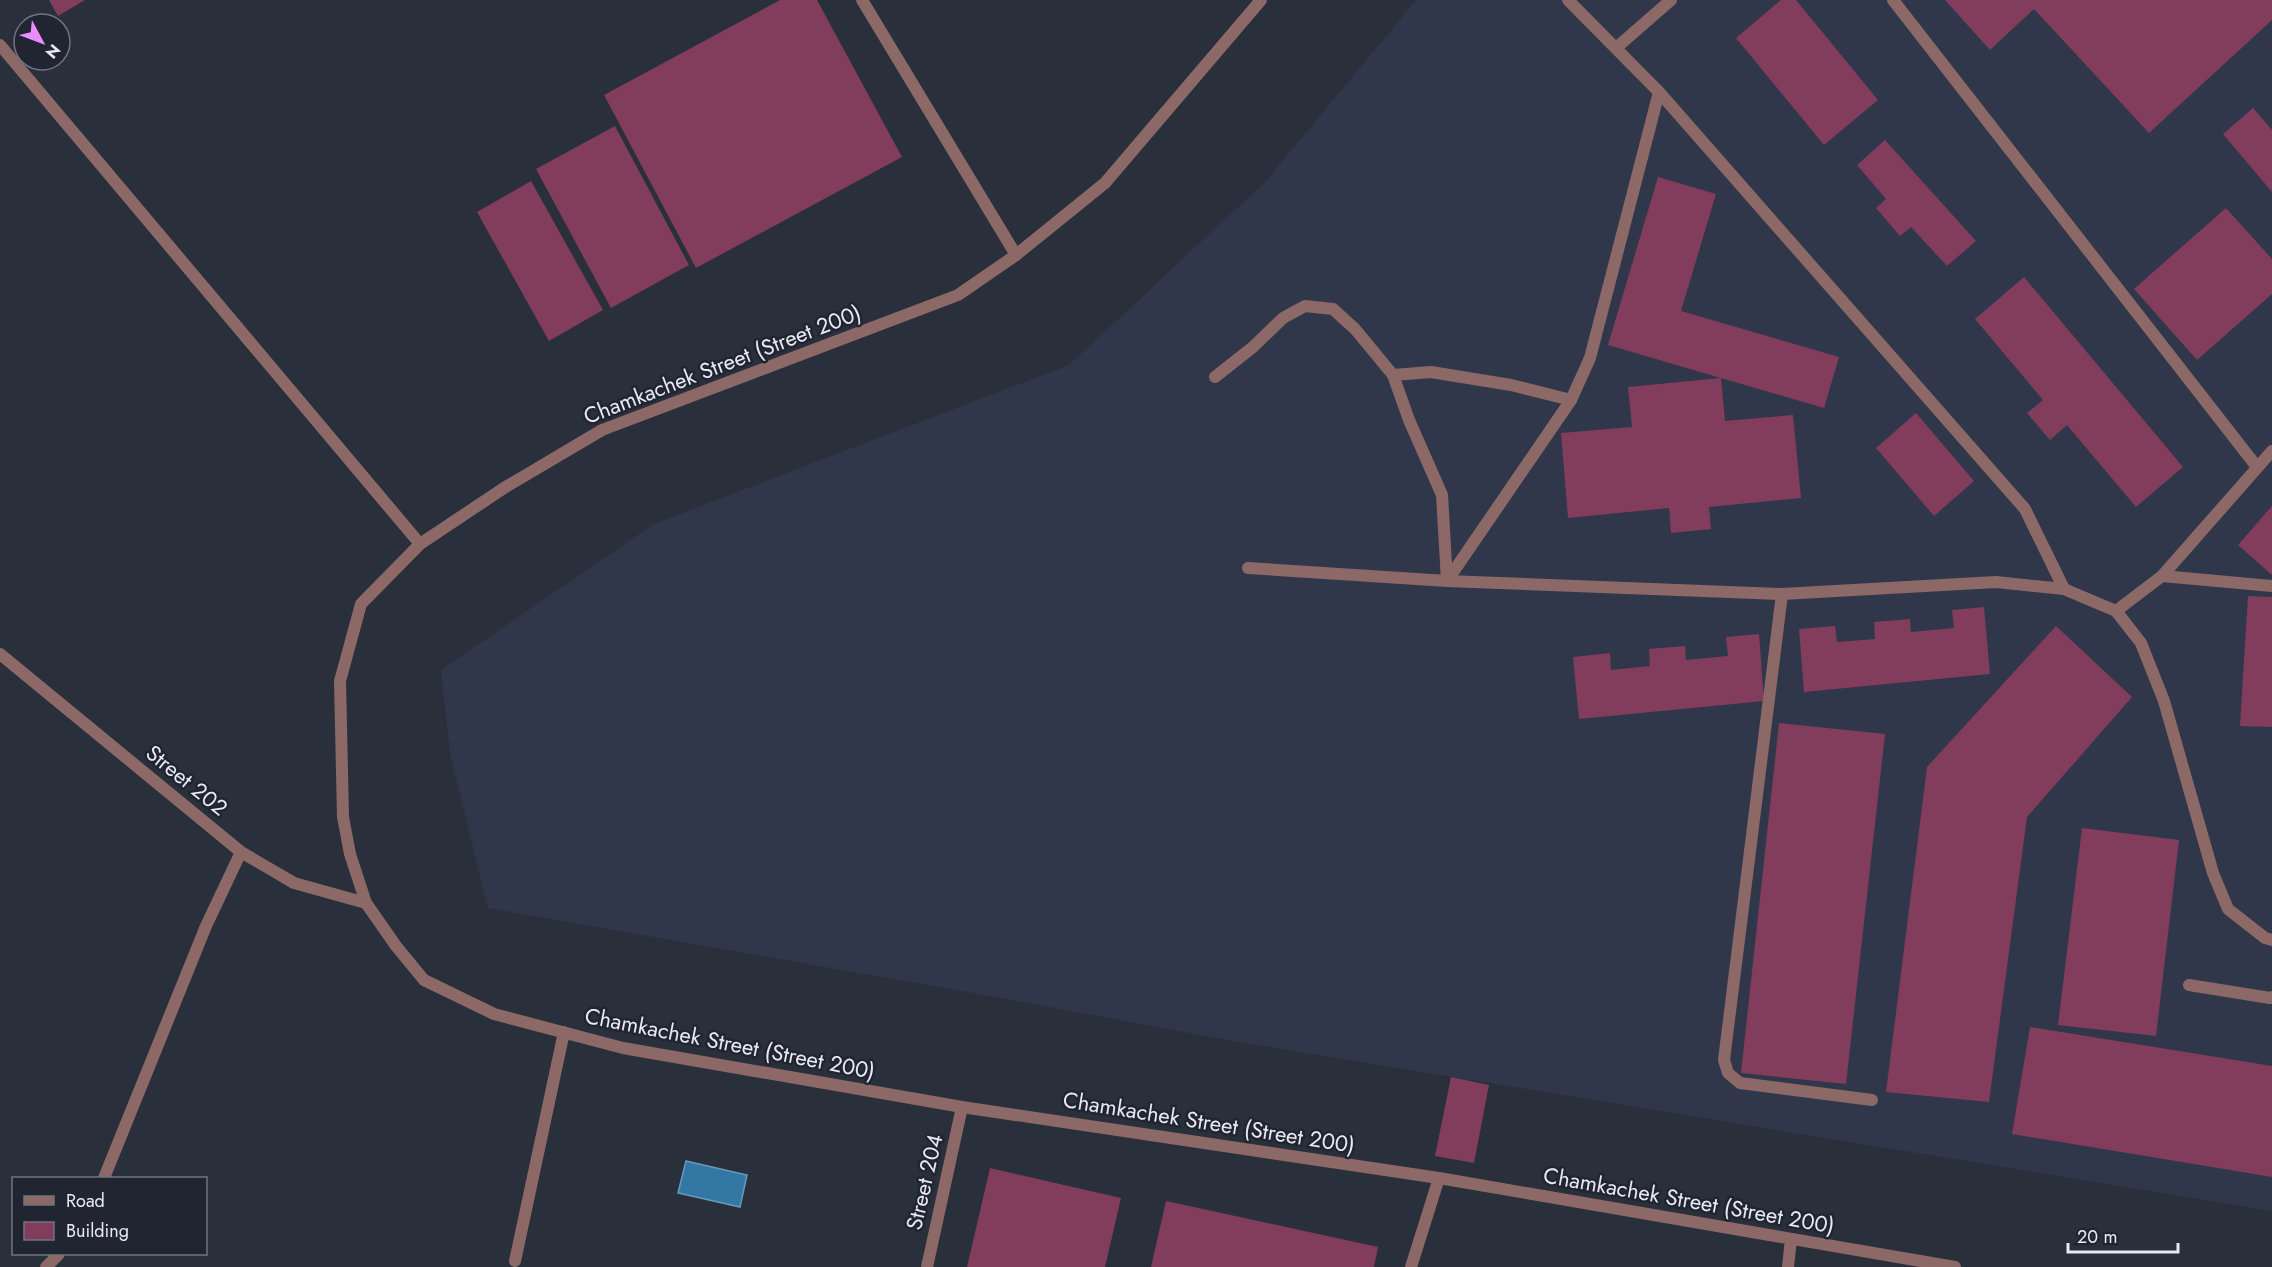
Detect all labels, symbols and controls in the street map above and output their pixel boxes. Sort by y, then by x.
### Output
north arrow [12,12,72,72]
text: N [40,39,66,64]
street label: Chamkachek Street (Street 200) [579,296,865,432]
street label: Street 202 [139,737,235,823]
street label: Chamkachek Street (Street 200) [582,999,878,1087]
street label: Chamkachek Street (Street 200) [1061,1083,1357,1161]
street label: Street 204 [897,1131,951,1233]
street label: Chamkachek Street (Street 200) [1541,1159,1837,1241]
legend [12,1177,207,1255]
text: Road [66,1188,105,1214]
scale bar [2068,1216,2178,1254]
text: Building [66,1218,129,1244]
text: 20 m [2077,1224,2117,1250]

